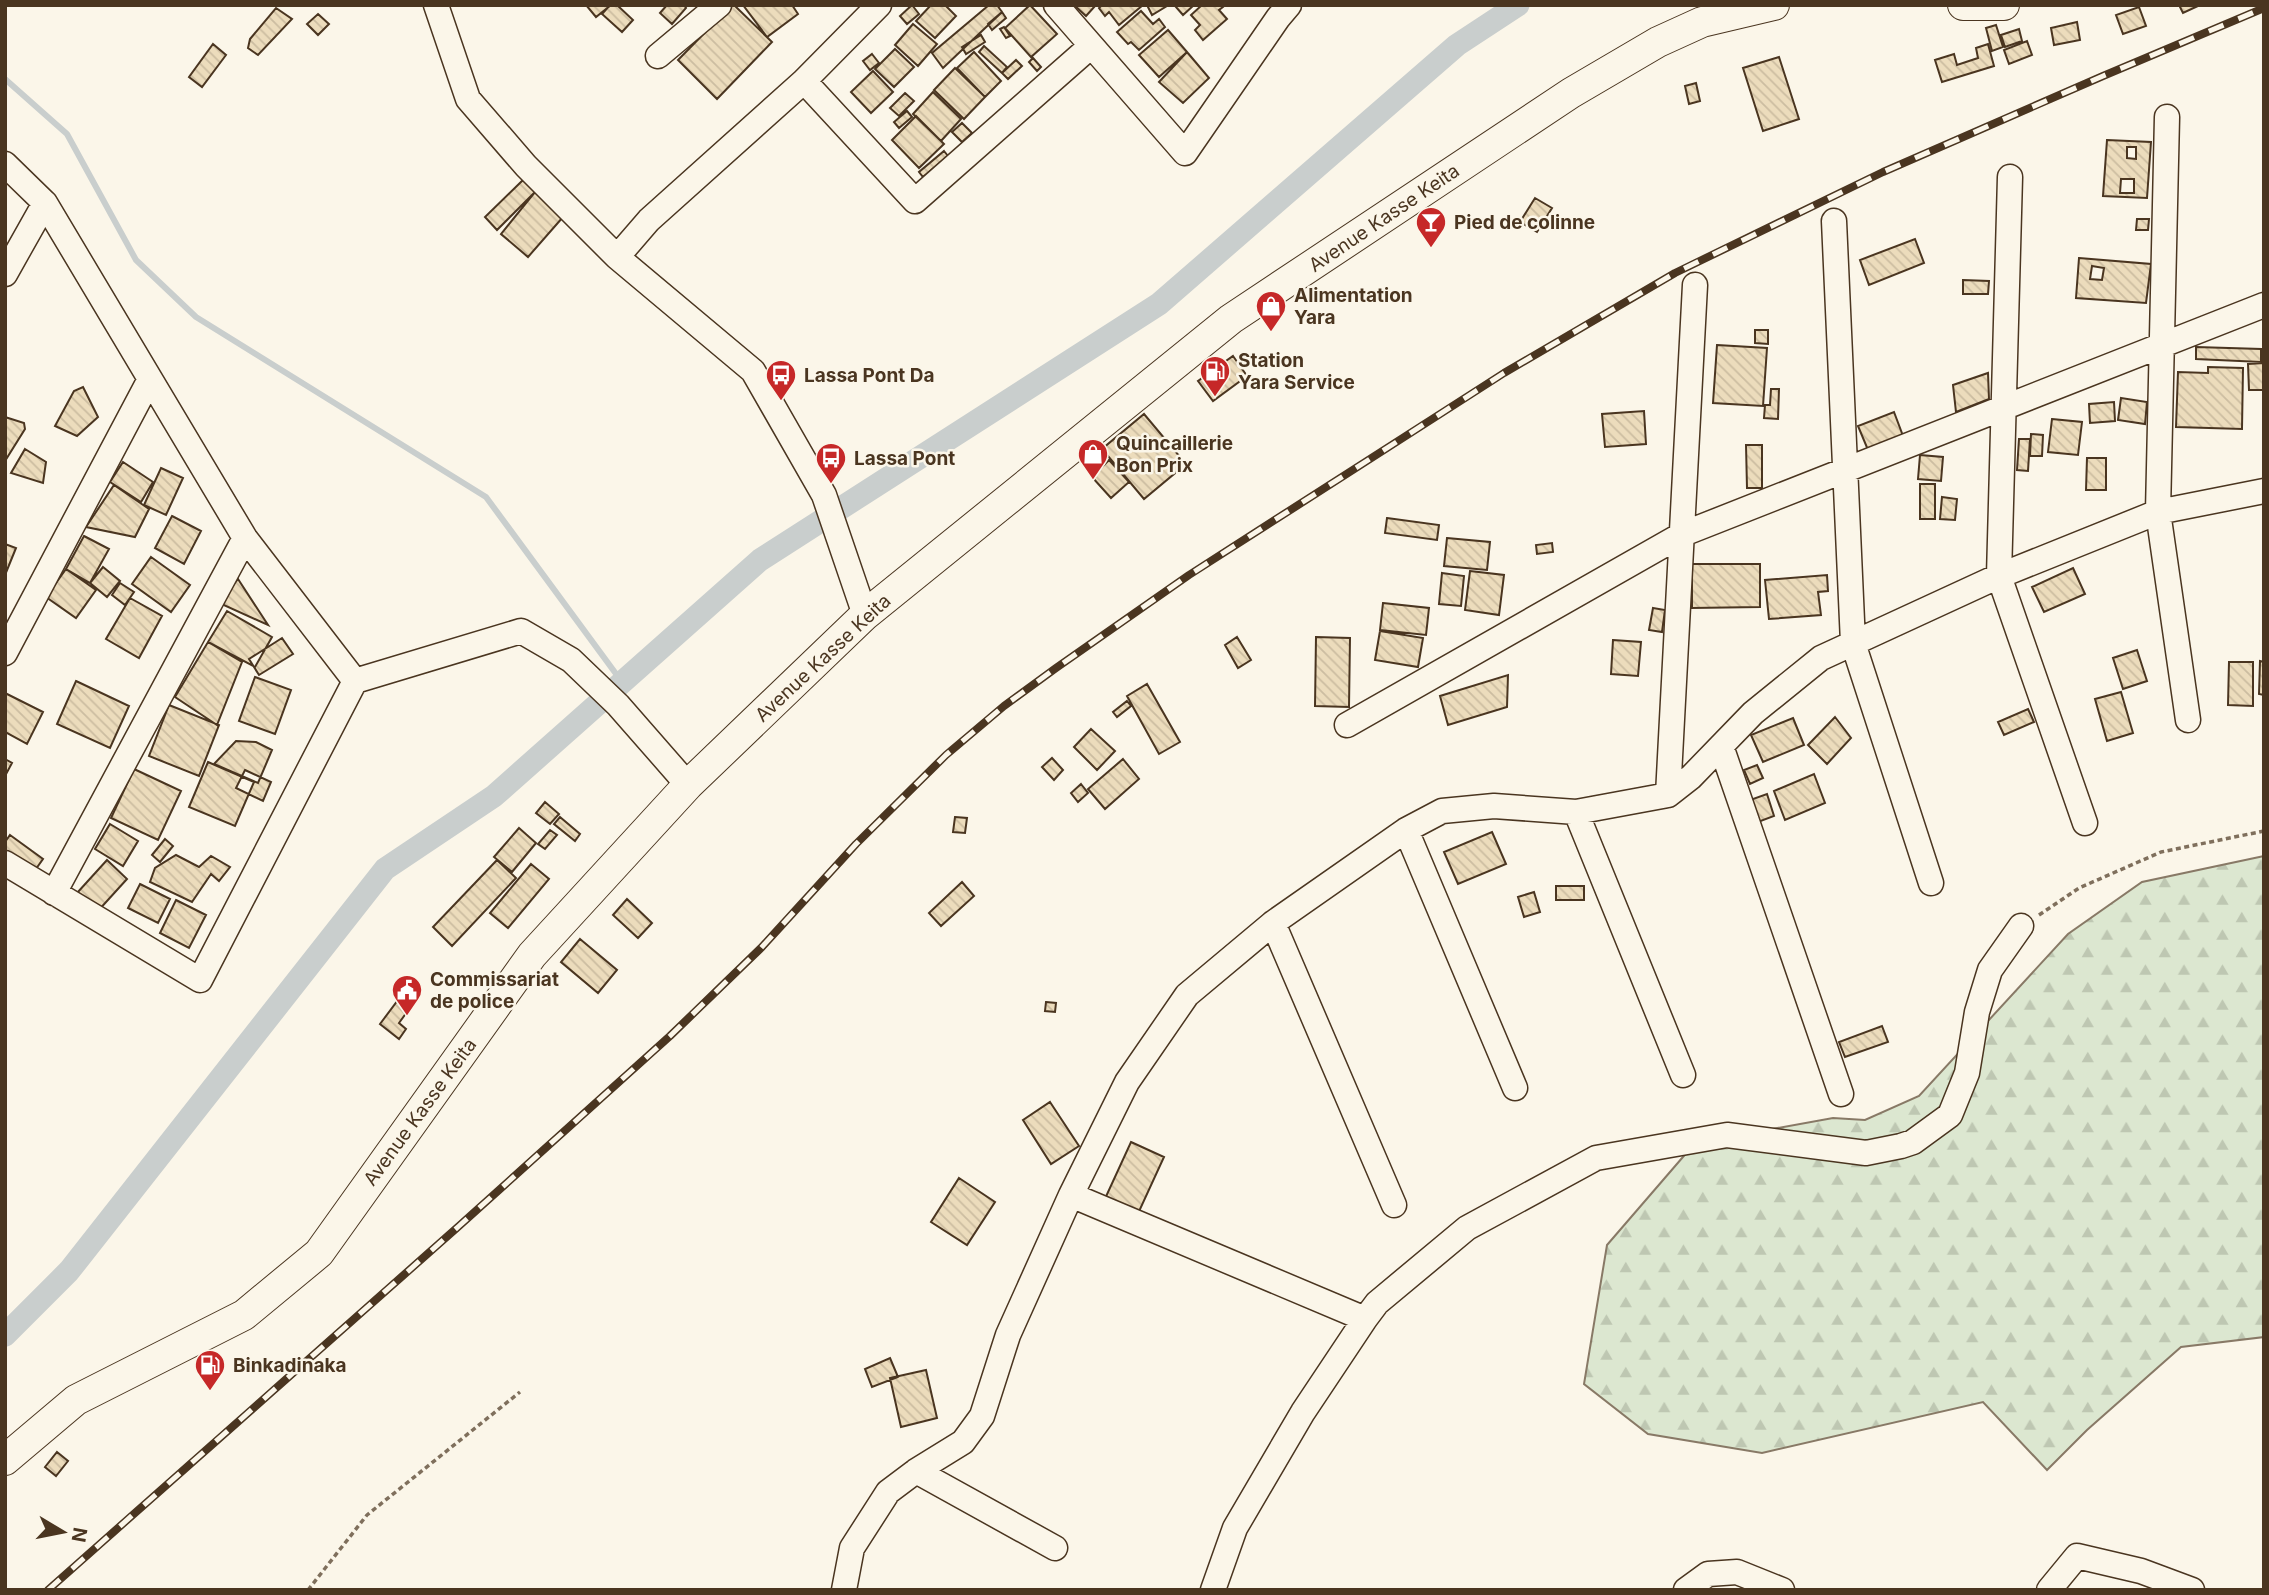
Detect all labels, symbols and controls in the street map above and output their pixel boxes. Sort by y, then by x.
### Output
street label: Avenue Kasse Keita [1304,159,1464,277]
bar icon: Pied de colinne [1414,205,1448,249]
place label: Pied de colinne [1454,211,1595,234]
place label: Alimentation Yara [1294,284,1413,329]
shop icon: Alimentation Yara [1254,289,1288,333]
place label: Station Yara Service [1238,349,1355,394]
fuel station icon: Station Yara Service [1198,354,1232,398]
bus stop icon: Lassa Pont Da [764,358,798,402]
place label: Lassa Pont Da [804,364,934,387]
place label: Quincaillerie Bon Prix [1116,432,1233,477]
shop icon: Quincaillerie Bon Prix [1076,437,1110,481]
bus stop icon: Lassa Pont [814,441,848,485]
place label: Lassa Pont [854,447,955,470]
street label: Avenue Kasse Keita [751,589,895,727]
place label: Commissariat de police [430,968,559,1013]
public building icon: Commissariat de police [390,973,424,1017]
street label: Avenue Kasse Keita [359,1034,481,1190]
fuel station icon: Binkadinaka [193,1348,227,1392]
place label: Binkadinaka [233,1354,347,1377]
north arrow [28,1497,98,1567]
text: N [67,1526,92,1544]

